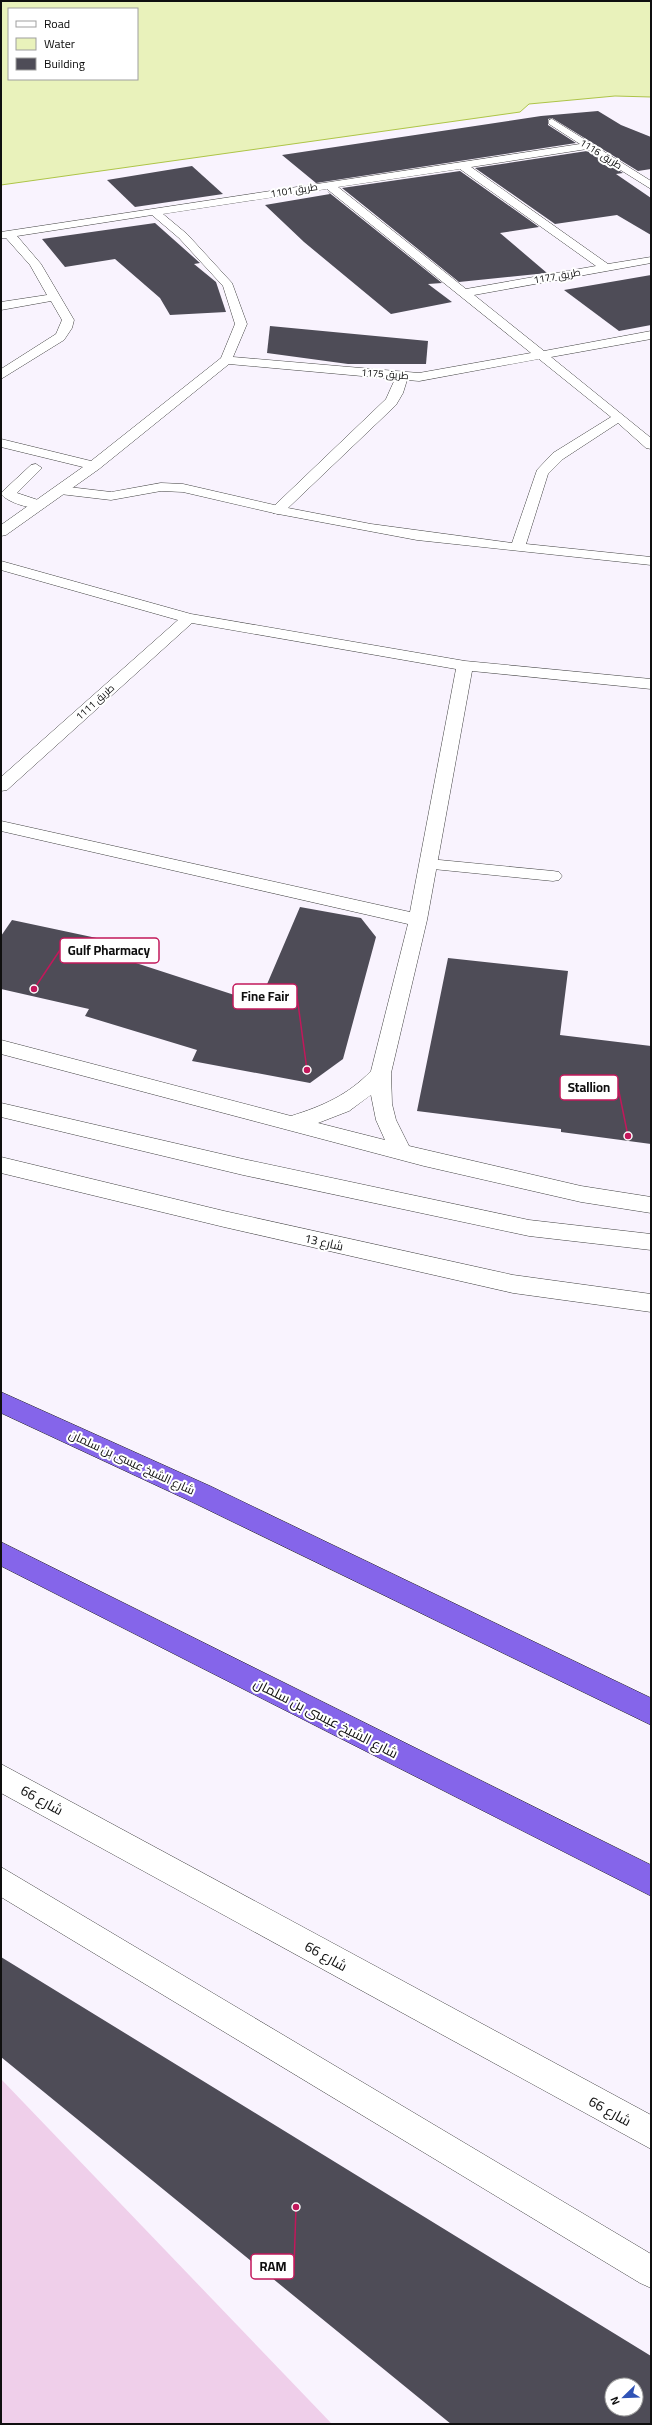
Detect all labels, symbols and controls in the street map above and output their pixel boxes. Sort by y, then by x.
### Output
legend [8,8,138,80]
text: Road [44,12,70,35]
text: Water [44,32,75,55]
text: Building [44,52,85,75]
street label: طريق 1116 [576,133,626,175]
street label: طريق 1101 [269,177,319,203]
street label: طريق 1177 [532,263,582,289]
street label: طريق 1175 [361,363,409,385]
street label: طريق 1111 [71,679,119,725]
callout: Gulf Pharmacy [60,938,159,963]
text: Gulf Pharmacy [68,938,151,962]
callout: Fine Fair [233,984,297,1009]
text: Fine Fair [241,984,289,1008]
callout: Stallion [560,1075,618,1100]
text: Stallion [568,1075,610,1099]
street label: شارع 13 [302,1226,346,1258]
street label: شارع الشيخ عيسى بن سلمان [65,1423,199,1501]
street label: شارع الشيخ عيسى بن سلمان [249,1670,403,1766]
street label: شارع 66 [16,1778,68,1822]
street label: شارع 66 [300,1934,352,1978]
street label: شارع 66 [584,2089,636,2133]
callout: RAM [251,2254,294,2279]
text: RAM [260,2254,286,2278]
north arrow [604,2377,644,2417]
text: N [604,2394,625,2408]

